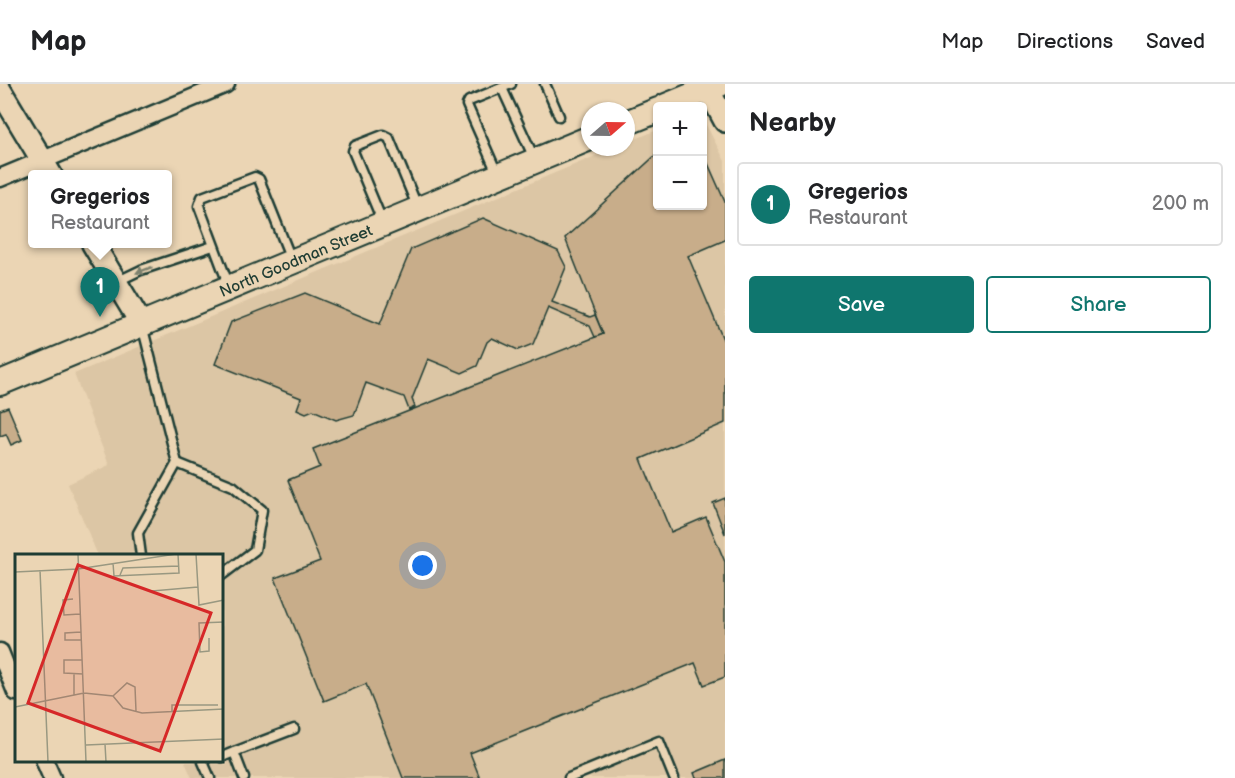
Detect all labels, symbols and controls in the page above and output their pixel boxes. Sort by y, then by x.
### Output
text: Map [30,25,86,58]
text: Map [941,29,984,54]
text: Directions [1017,29,1113,54]
text: Saved [1146,29,1205,54]
north arrow [581,102,635,156]
map controls [653,102,707,210]
button: + [653,102,707,156]
text: Nearby [749,108,836,139]
button: − [653,156,707,210]
popup [28,170,172,248]
text: Gregerios [808,179,908,206]
text: Gregerios [50,184,150,211]
text: 1 [766,192,775,216]
text: 200 m [1152,192,1209,216]
text: Restaurant [808,206,908,230]
text: Restaurant [50,211,150,235]
street label: North Goodman Street [217,221,376,302]
one-way arrow [135,265,153,275]
pin: 1 [80,268,120,317]
button: Save [749,276,974,333]
button: Share [986,276,1211,333]
your location [408,551,437,580]
inset map [15,554,224,763]

